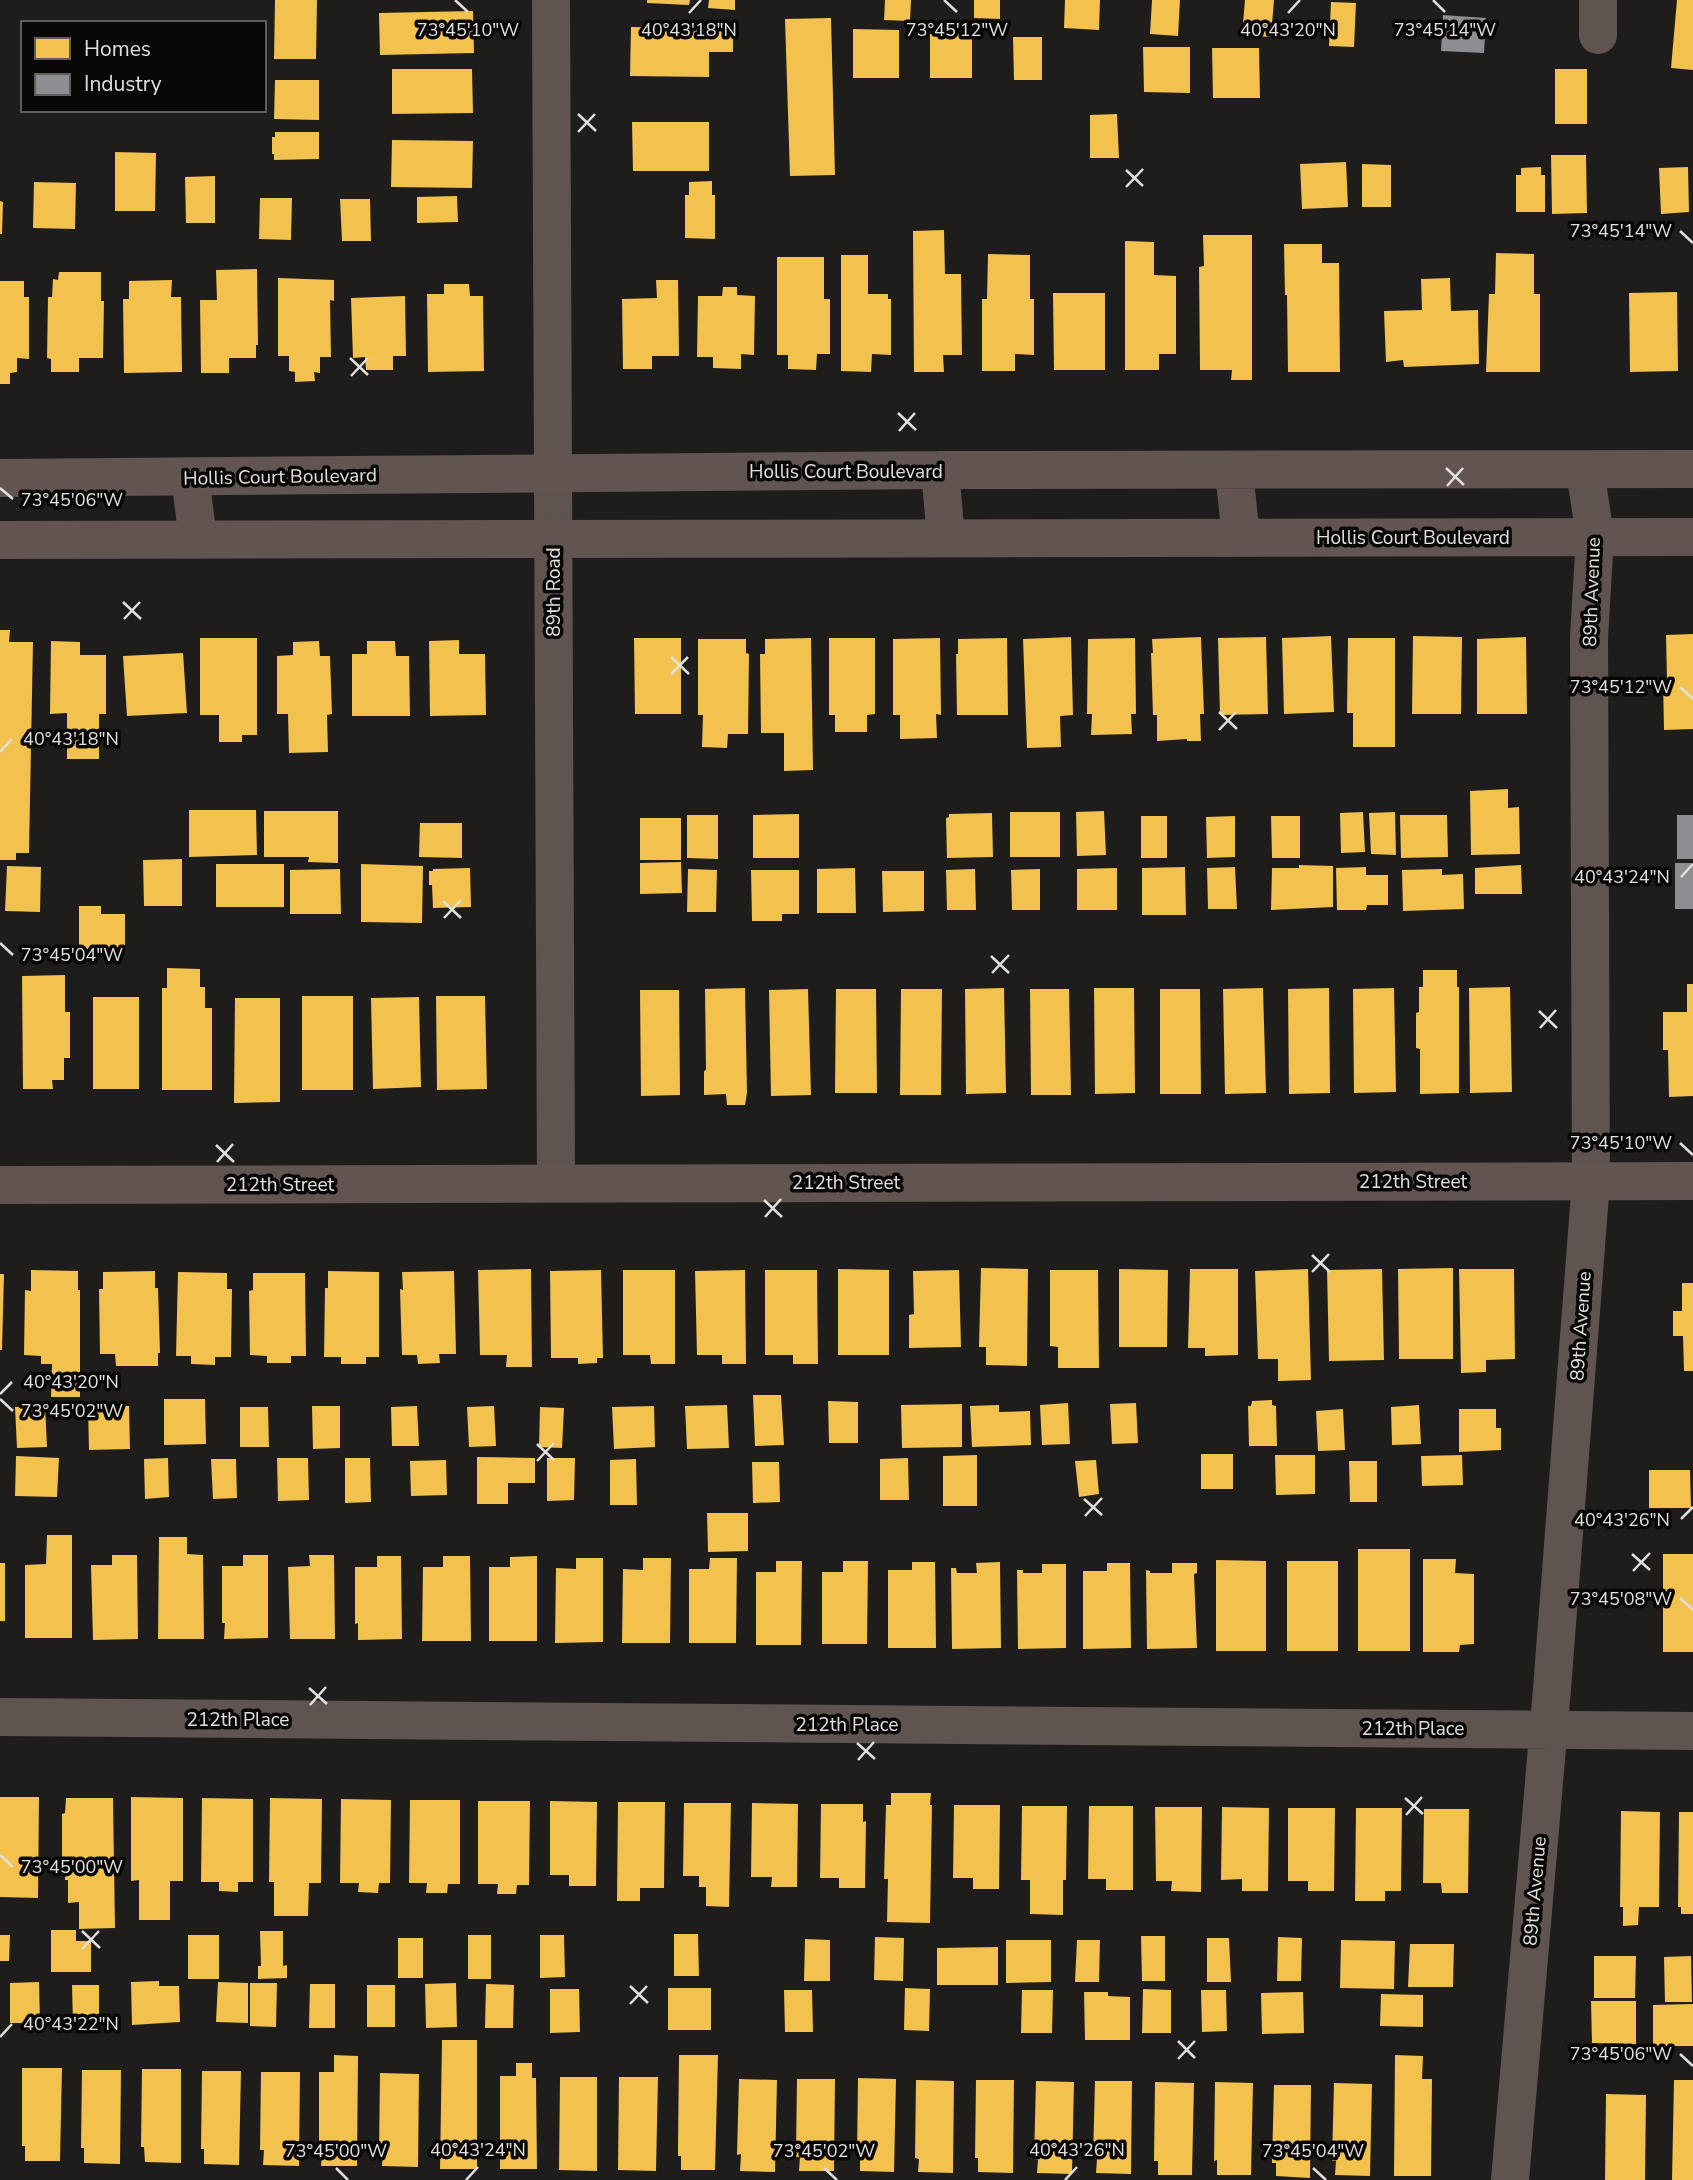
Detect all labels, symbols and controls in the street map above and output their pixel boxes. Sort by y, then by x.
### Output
text: 73°45'10"W [417,18,519,42]
text: 40°43'18"N [641,18,737,42]
text: 73°45'12"W [906,18,1008,42]
text: 40°43'20"N [1240,18,1336,42]
text: 73°45'14"W [1394,18,1496,42]
legend [21,21,266,112]
text: Homes [84,35,151,63]
text: Industry [84,70,162,98]
text: 73°45'14"W [1570,219,1672,243]
street label: Hollis Court Boulevard [749,459,943,485]
street label: Hollis Court Boulevard [183,462,377,492]
text: 73°45'06"W [21,488,123,512]
street label: Hollis Court Boulevard [1316,525,1510,551]
street label: 89th Avenue [1577,537,1607,647]
street label: 89th Road [541,547,567,637]
text: 73°45'12"W [1570,675,1672,699]
text: 40°43'18"N [23,727,119,751]
text: 40°43'24"N [1574,865,1670,889]
text: 73°45'04"W [21,943,123,967]
text: 73°45'10"W [1570,1131,1672,1155]
street label: 212th Street [1359,1169,1468,1195]
street label: 212th Street [792,1170,901,1196]
street label: 212th Street [226,1172,335,1198]
street label: 89th Avenue [1564,1270,1598,1382]
text: 40°43'20"N [23,1370,119,1394]
text: 73°45'02"W [21,1399,123,1423]
text: 40°43'26"N [1574,1508,1670,1532]
text: 73°45'08"W [1570,1587,1672,1611]
street label: 212th Place [187,1707,289,1733]
street label: 212th Place [796,1712,898,1738]
street label: 212th Place [1362,1716,1464,1742]
street label: 89th Avenue [1517,1835,1553,1947]
text: 73°45'00"W [21,1855,123,1879]
text: 40°43'22"N [23,2012,119,2036]
text: 73°45'06"W [1570,2042,1672,2066]
text: 40°43'24"N [430,2138,526,2162]
text: 40°43'26"N [1029,2138,1125,2162]
text: 73°45'00"W [285,2139,387,2163]
text: 73°45'02"W [773,2139,875,2163]
text: 73°45'04"W [1262,2139,1364,2163]

